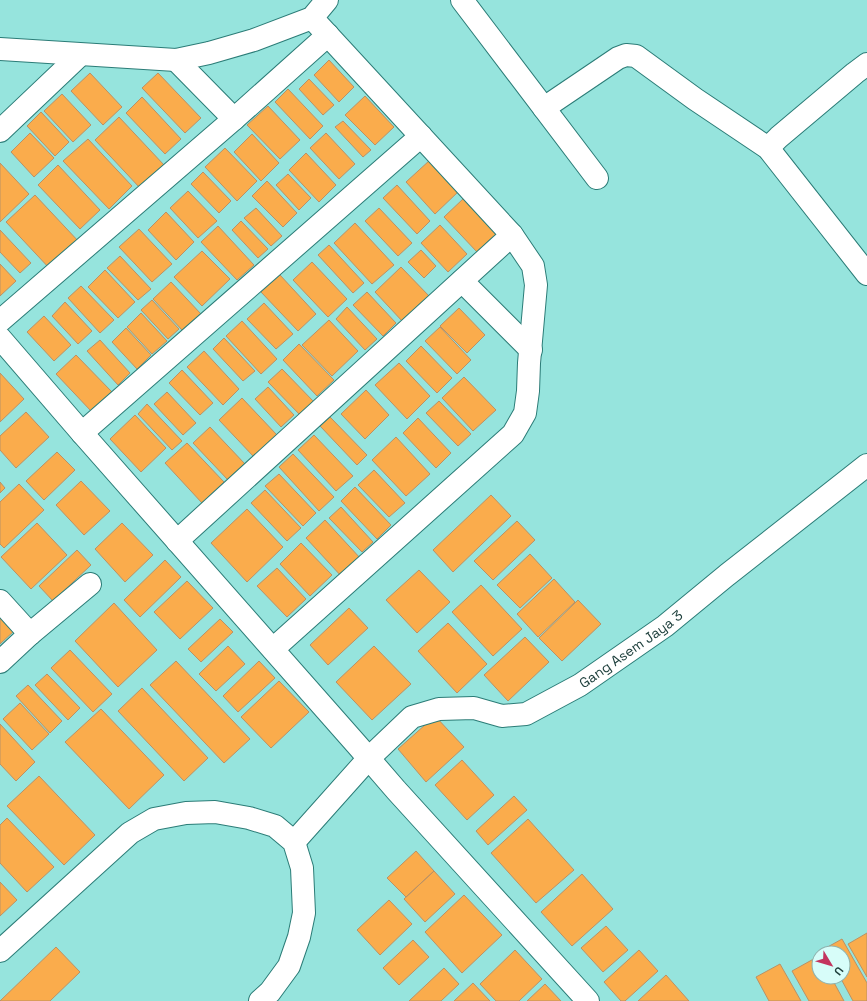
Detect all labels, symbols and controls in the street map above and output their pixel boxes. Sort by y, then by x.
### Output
street label: Gang Asem Jaya 3 [576,606,686,692]
north arrow [811,945,851,985]
text: U [831,964,847,978]

